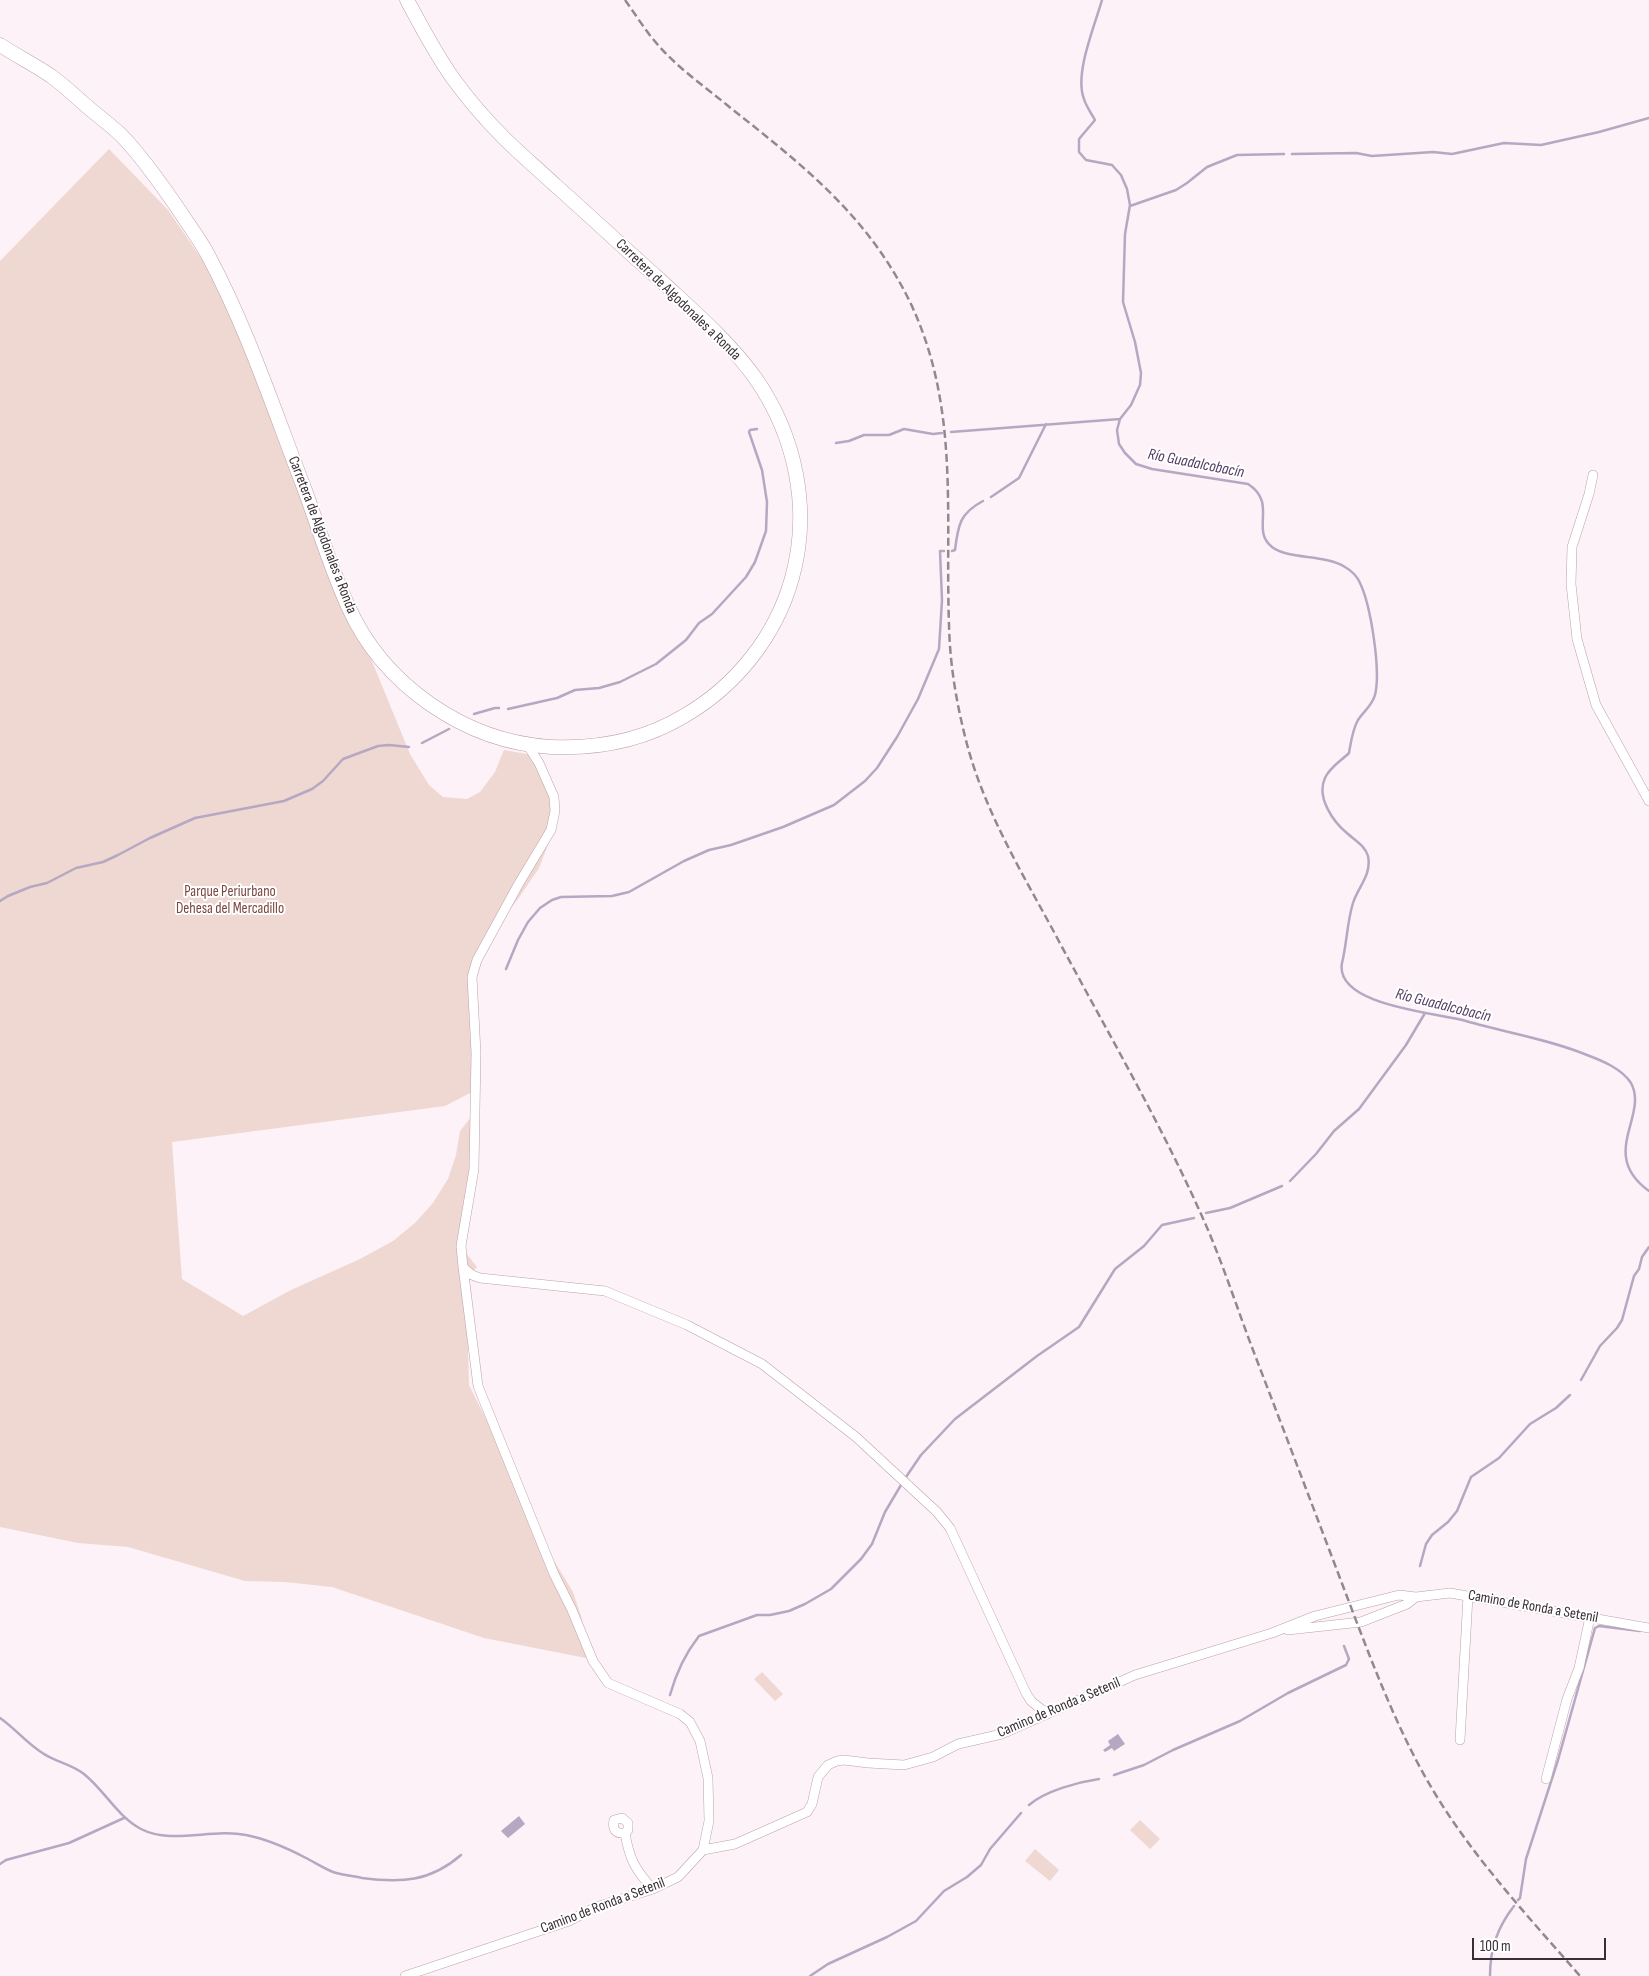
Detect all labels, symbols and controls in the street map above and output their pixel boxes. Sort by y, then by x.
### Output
street label: Carretera de Algodonales a Ronda [612,236,744,364]
water label: Río Guadalcobacín [1146,445,1246,483]
street label: Carretera de Algodonales a Ronda [284,454,360,616]
park label: Parque Periurbano Dehesa del Mercadillo [176,883,284,918]
water label: Río Guadalcobacín [1393,985,1493,1027]
street label: Camino de Ronda a Setenil [1467,1587,1599,1627]
street label: Camino de Ronda a Setenil [995,1674,1123,1742]
street label: Camino de Ronda a Setenil [538,1874,668,1938]
scale bar [1474,1928,1608,1960]
text: 100 m [1480,1937,1511,1956]

